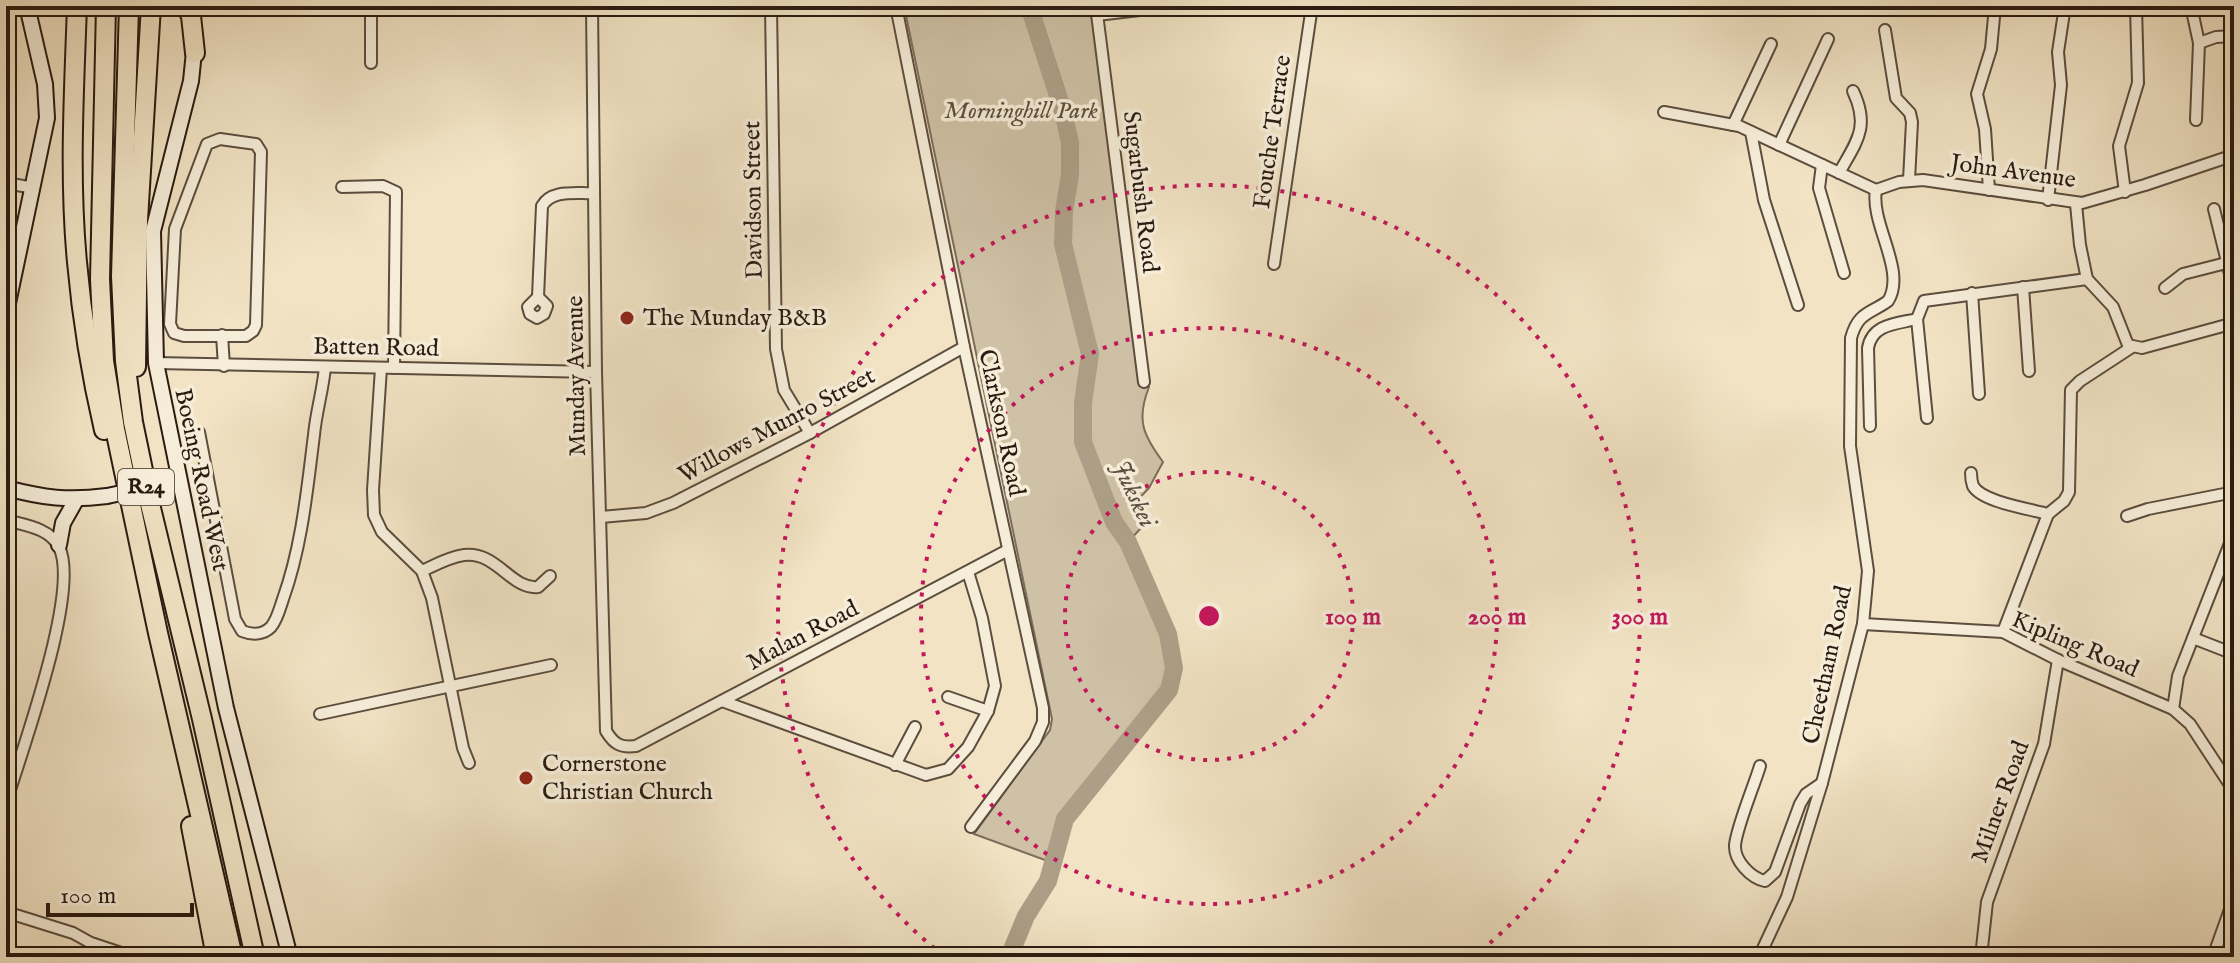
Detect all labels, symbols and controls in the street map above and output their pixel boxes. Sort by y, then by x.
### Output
street label: Fouche Terrace [1247,53,1299,211]
park label: Morninghill Park [944,96,1098,127]
street label: Sugarbush Road [1115,109,1165,275]
street label: Davidson Street [737,121,771,279]
street label: John Avenue [1945,147,2078,196]
street label: Munday Avenue [560,295,594,457]
place label: The Munday B&B [643,303,827,334]
marker: The Munday B&B [618,309,636,327]
street label: Batten Road [313,331,439,365]
street label: Clarkson Road [970,347,1032,499]
street label: Willows Munro Street [673,361,881,491]
street label: Boeing Road West [166,386,236,574]
water label: Jukskei [1104,455,1164,534]
road number: R24 [118,469,174,505]
street label: Cheetham Road [1796,583,1860,747]
street label: Malan Road [742,594,864,678]
centre of rings [1195,602,1223,630]
text: 100 m [1325,602,1382,633]
text: 200 m [1468,602,1527,633]
text: 300 m [1612,602,1669,633]
street label: Kipling Road [2007,604,2143,686]
street label: Milner Road [1965,737,2037,867]
place label: Cornerstone Christian Church [542,749,713,808]
marker: Cornerstone Christian Church [517,769,535,787]
scale bar [48,867,192,917]
text: 100 m [60,881,116,912]

